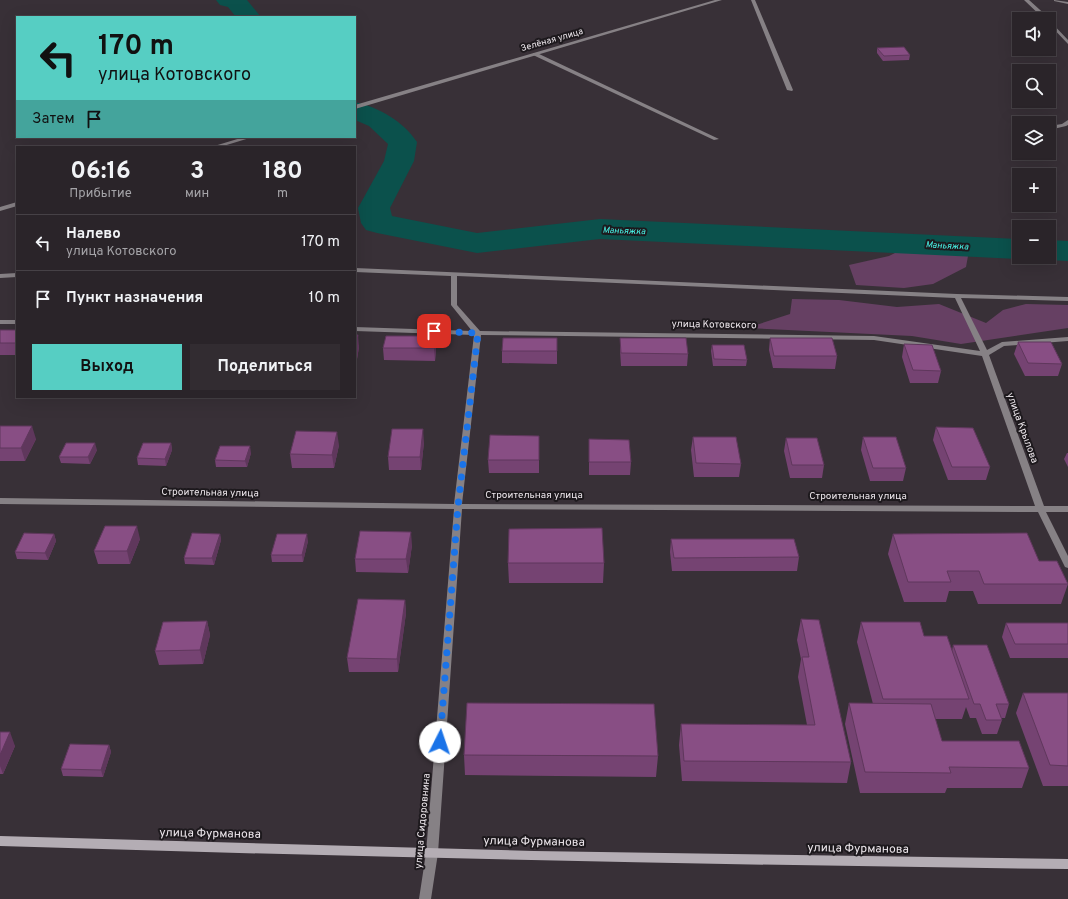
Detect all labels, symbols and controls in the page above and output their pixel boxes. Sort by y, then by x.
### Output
map controls [1012,12,1056,264]
button: sound [1012,12,1056,56]
street label: Зелёная улица [520,26,585,54]
text: 170 m [98,29,174,65]
icon: left [32,32,84,84]
text: улица Котовского [98,64,251,87]
button: search [1012,64,1056,108]
icon: arrive [83,108,105,130]
text: Затем [32,110,75,129]
button: layers [1012,116,1056,160]
text: 06:16 [70,157,131,187]
text: 3 [190,157,204,187]
text: 180 [263,157,303,187]
button: + [1012,168,1056,212]
text: Прибытие [69,186,132,202]
text: мин [185,186,209,202]
text: m [277,186,288,202]
button: − [1012,220,1056,264]
text: Налево [66,225,121,244]
water label: Маньяжка [602,225,646,237]
icon: left [32,232,54,254]
text: 170 m [301,233,340,252]
water label: Маньяжка [925,239,969,253]
text: улица Котовского [66,244,177,260]
icon: arrive [32,288,54,310]
text: Пункт назначения [66,289,203,308]
text: 10 m [309,289,340,308]
pin [417,314,451,348]
street label: улица Котовского [671,318,757,332]
icon: arrive [423,320,445,342]
button: Выход [32,344,182,390]
button: Поделиться [190,344,340,390]
street label: улица Крылова [1003,391,1041,465]
street label: Строительная улица [161,486,259,500]
street label: Строительная улица [485,489,583,502]
street label: Строительная улица [809,490,907,503]
position arrow [419,721,461,763]
street label: улица Сидоровнина [412,773,434,869]
street label: улица Фурманова [159,825,261,843]
street label: улица Фурманова [483,833,585,851]
street label: улица Фурманова [807,840,909,858]

